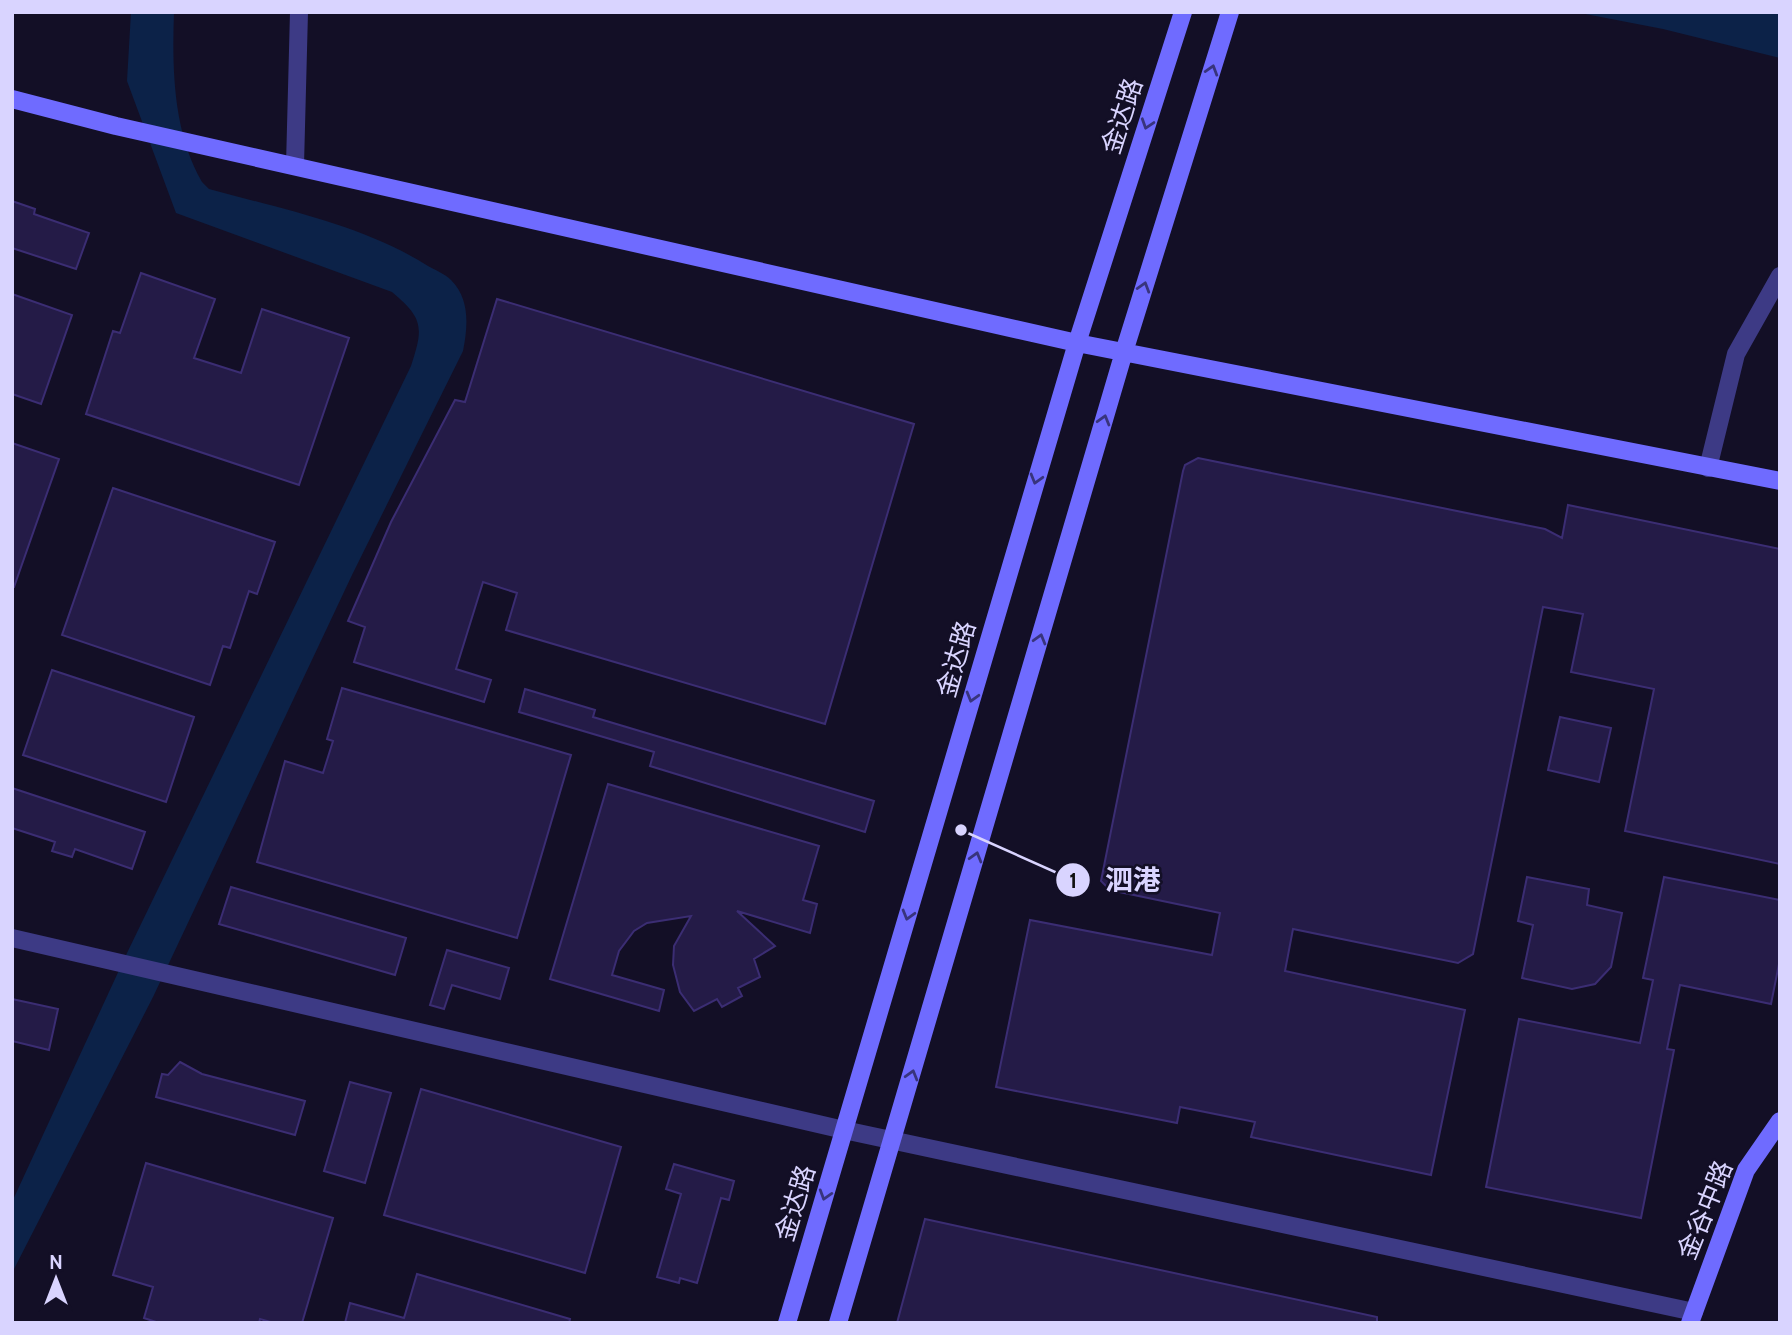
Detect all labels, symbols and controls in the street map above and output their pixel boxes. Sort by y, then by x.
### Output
one-way arrow [1203,64,1218,76]
street label: 金达路 [1095,74,1149,158]
one-way arrow [1141,117,1155,130]
one-way arrow [1136,282,1151,294]
one-way arrow [1096,415,1110,427]
one-way arrow [1030,473,1045,485]
street label: 金达路 [930,617,982,701]
one-way arrow [1032,633,1046,645]
one-way arrow [966,691,980,703]
one-way arrow [967,851,982,863]
callout: 泗港 [1056,856,1175,905]
text: 泗港 [1105,863,1161,897]
text: 1 [1069,868,1077,893]
one-way arrow [901,909,916,921]
one-way arrow [903,1070,918,1082]
street label: 金谷中路 [1671,1156,1739,1264]
street label: 金达路 [768,1161,822,1245]
one-way arrow [818,1189,833,1201]
north arrow [21,1244,91,1314]
text: N [49,1251,63,1274]

